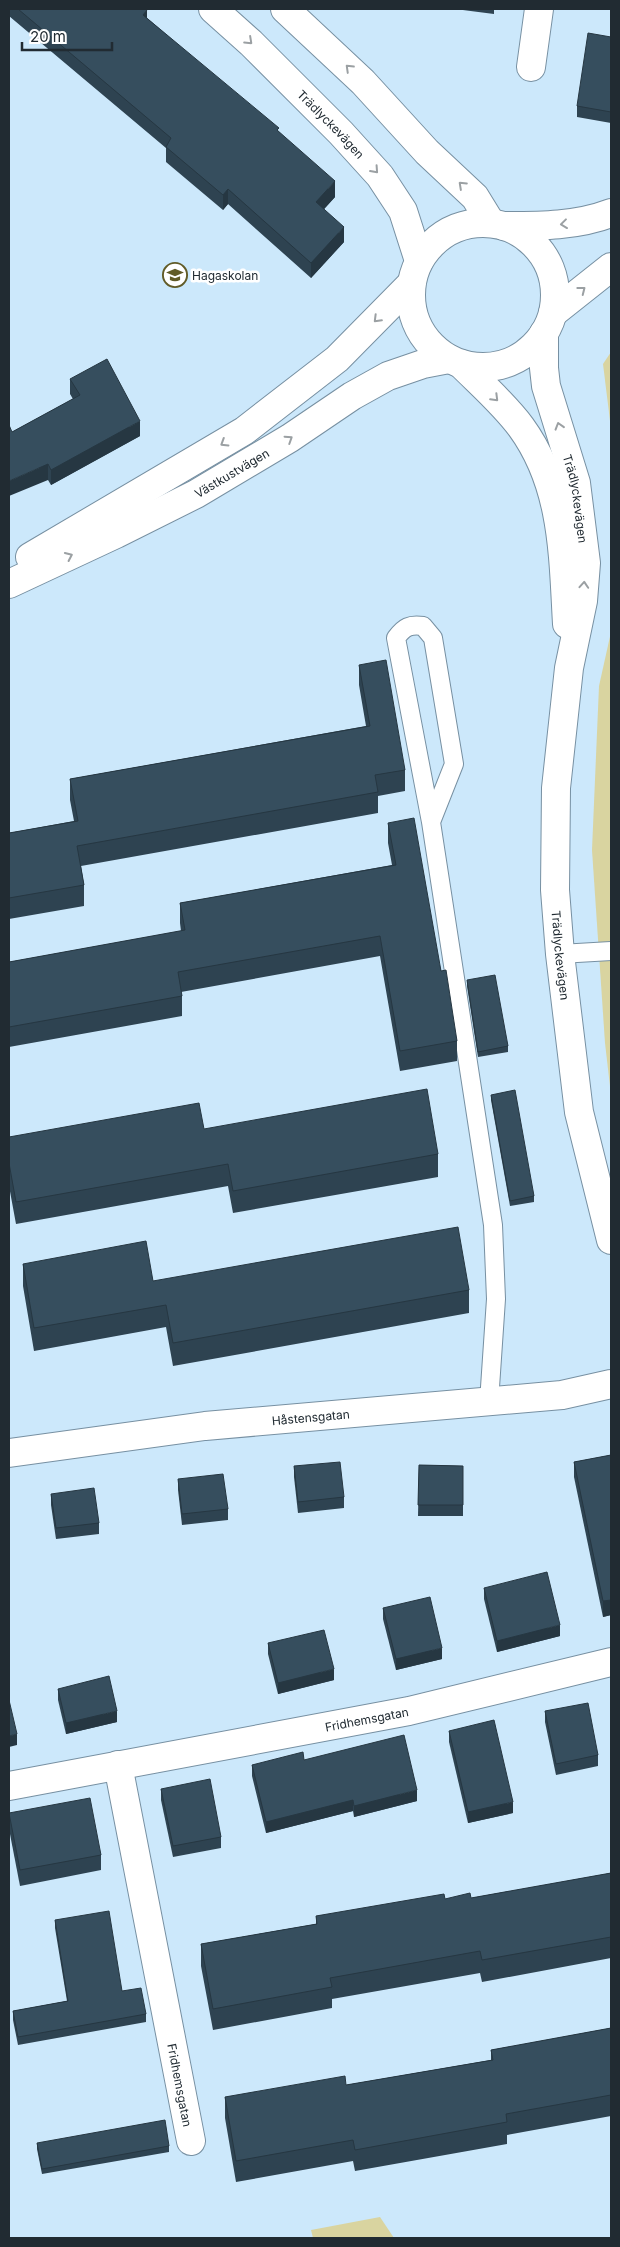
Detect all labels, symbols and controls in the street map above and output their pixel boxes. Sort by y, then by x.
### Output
scale bar [22,20,112,52]
text: 20 m [30,27,66,46]
one-way arrow [244,35,253,44]
one-way arrow [345,65,354,74]
street label: Trädlyckevägen [294,86,368,162]
one-way arrow [369,164,377,173]
one-way arrow [459,182,468,191]
one-way arrow [560,218,568,229]
school or university icon: Hagaskolan [162,262,188,288]
place label: Hagaskolan [192,268,258,283]
one-way arrow [576,287,586,296]
one-way arrow [374,313,383,322]
one-way arrow [489,392,498,401]
one-way arrow [554,423,564,431]
one-way arrow [284,435,293,445]
one-way arrow [221,437,230,446]
street label: Västkustvägen [192,445,272,501]
street label: Trädlyckevägen [560,452,591,544]
one-way arrow [64,552,73,562]
one-way arrow [579,581,590,589]
street label: Trädlyckevägen [549,910,573,1001]
street label: Håstensgatan [271,1406,350,1428]
street label: Fridhemsgatan [324,1704,410,1734]
street label: Fridhemsgatan [165,2042,196,2128]

